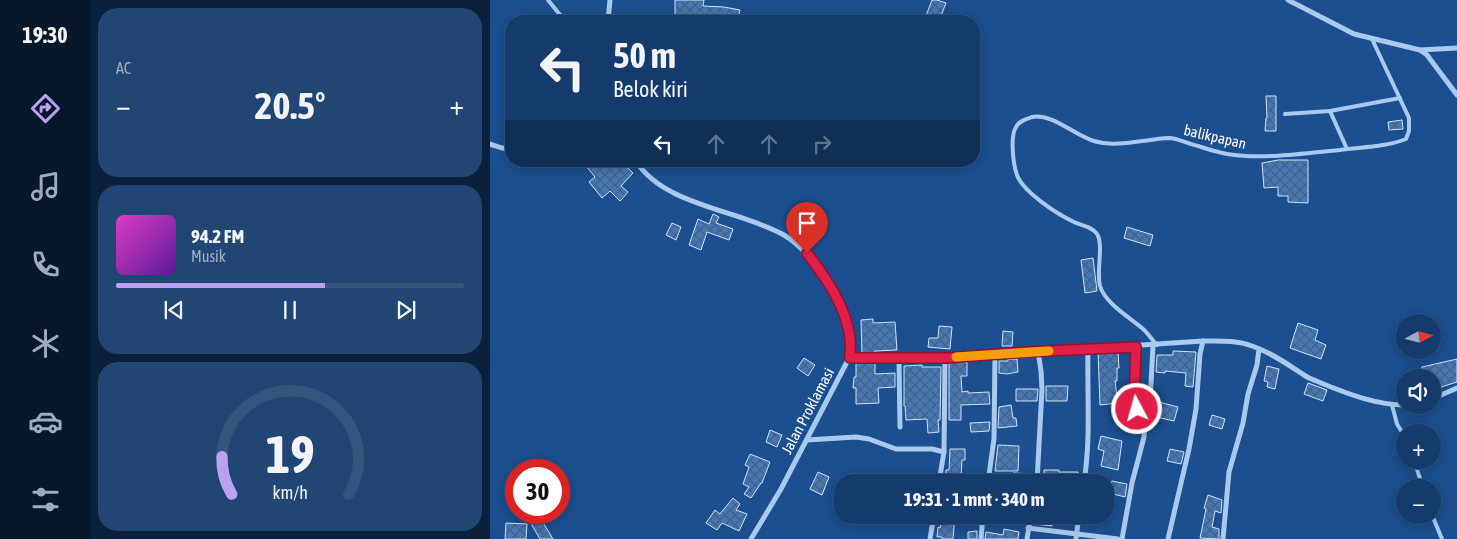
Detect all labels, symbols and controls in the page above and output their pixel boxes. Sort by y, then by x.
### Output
text: 19:30 [22,22,68,48]
icon: left [530,35,595,100]
text: 50 m [613,35,676,75]
text: AC [116,59,131,77]
text: Belok kiri [613,76,688,102]
text: 20.5° [255,84,325,127]
text: − [116,89,131,121]
text: + [449,89,464,121]
icon: directions [28,91,63,126]
street label: balikpapan [1182,121,1248,152]
icon: left [649,130,677,158]
icon: ahead [702,130,730,158]
icon: ahead [755,130,783,158]
icon: right [808,130,836,158]
icon: music [28,169,63,204]
pin [786,202,828,253]
icon: arrive [793,209,821,237]
text: 94.2 FM [191,225,244,247]
icon: phone [28,247,63,282]
text: Musik [191,247,226,265]
icon: previous [160,296,188,324]
icon: pause [276,296,304,324]
icon: next [392,296,420,324]
north arrow [1396,314,1441,359]
map controls [1396,314,1441,524]
icon: climate [28,326,63,361]
street label: Jalan Proklamasi [778,365,837,457]
button: sound [1396,369,1441,414]
position arrow [1110,382,1162,434]
icon: car [28,404,63,439]
text: 19 [266,424,314,484]
button: + [1396,424,1441,469]
speed limit sign: 30 [505,459,570,524]
button: − [1396,479,1441,524]
icon: filters [28,482,63,517]
text: km/h [272,482,308,503]
text: 19:31 · 1 mnt · 340 m [904,488,1044,510]

